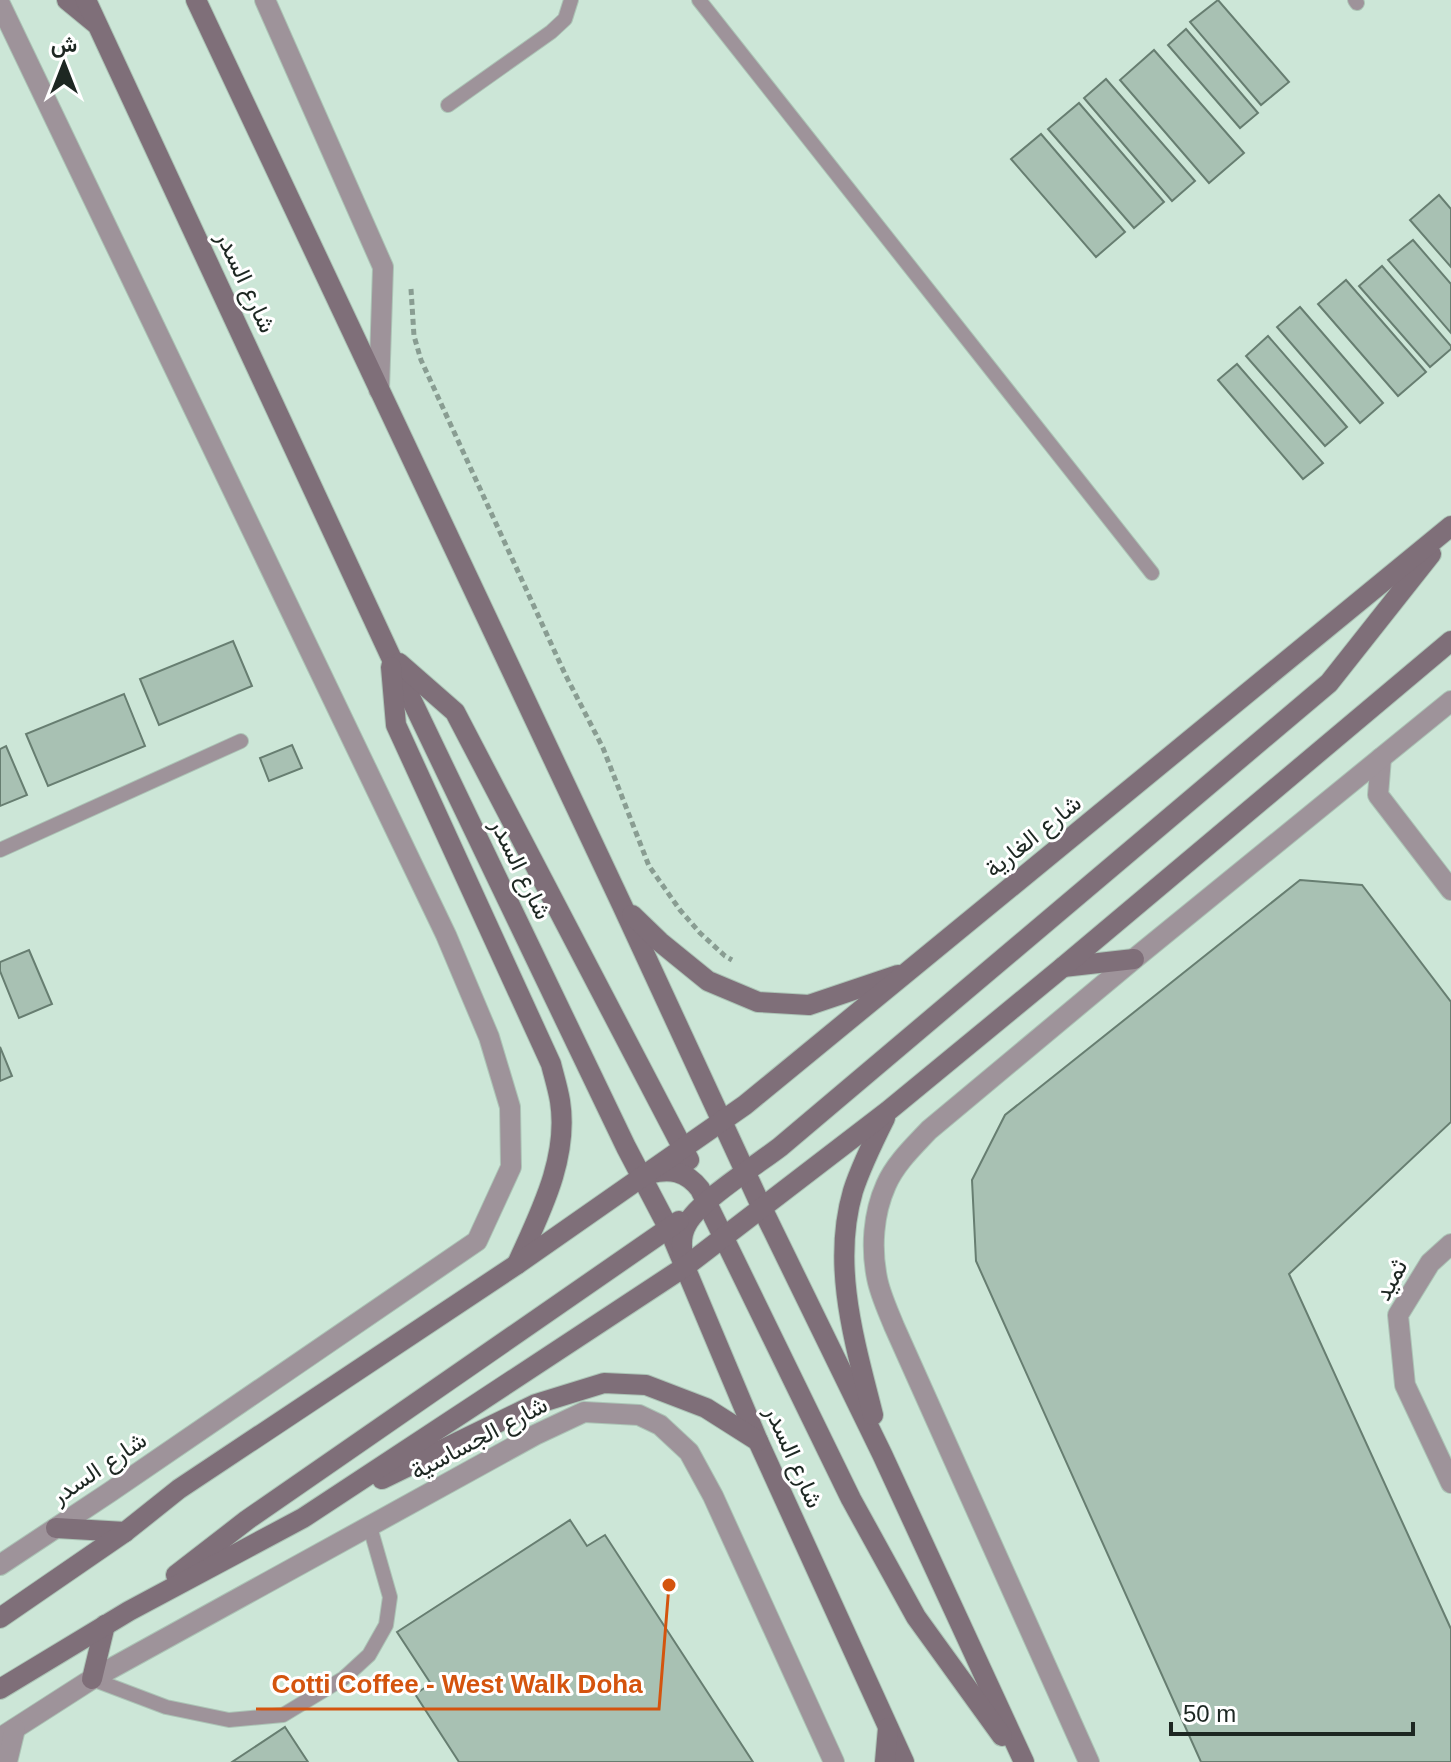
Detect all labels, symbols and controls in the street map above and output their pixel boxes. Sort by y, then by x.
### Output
north arrow [24,24,104,104]
text: ش [51,32,77,58]
street label: شارع السدر [208,226,282,338]
street label: شارع الغارية [979,789,1088,885]
street label: شارع السدر [482,813,557,925]
street label: ثميد [1369,1255,1413,1305]
street label: شارع الجساسية [406,1390,553,1487]
street label: شارع السدر [757,1401,829,1513]
street label: شارع السدر [45,1426,153,1512]
callout: Cotti Coffee - West Walk Doha [256,1659,659,1709]
text: Cotti Coffee - West Walk Doha [271,1669,643,1699]
scale bar [1171,1686,1413,1736]
text: 50 m [1183,1700,1236,1727]

